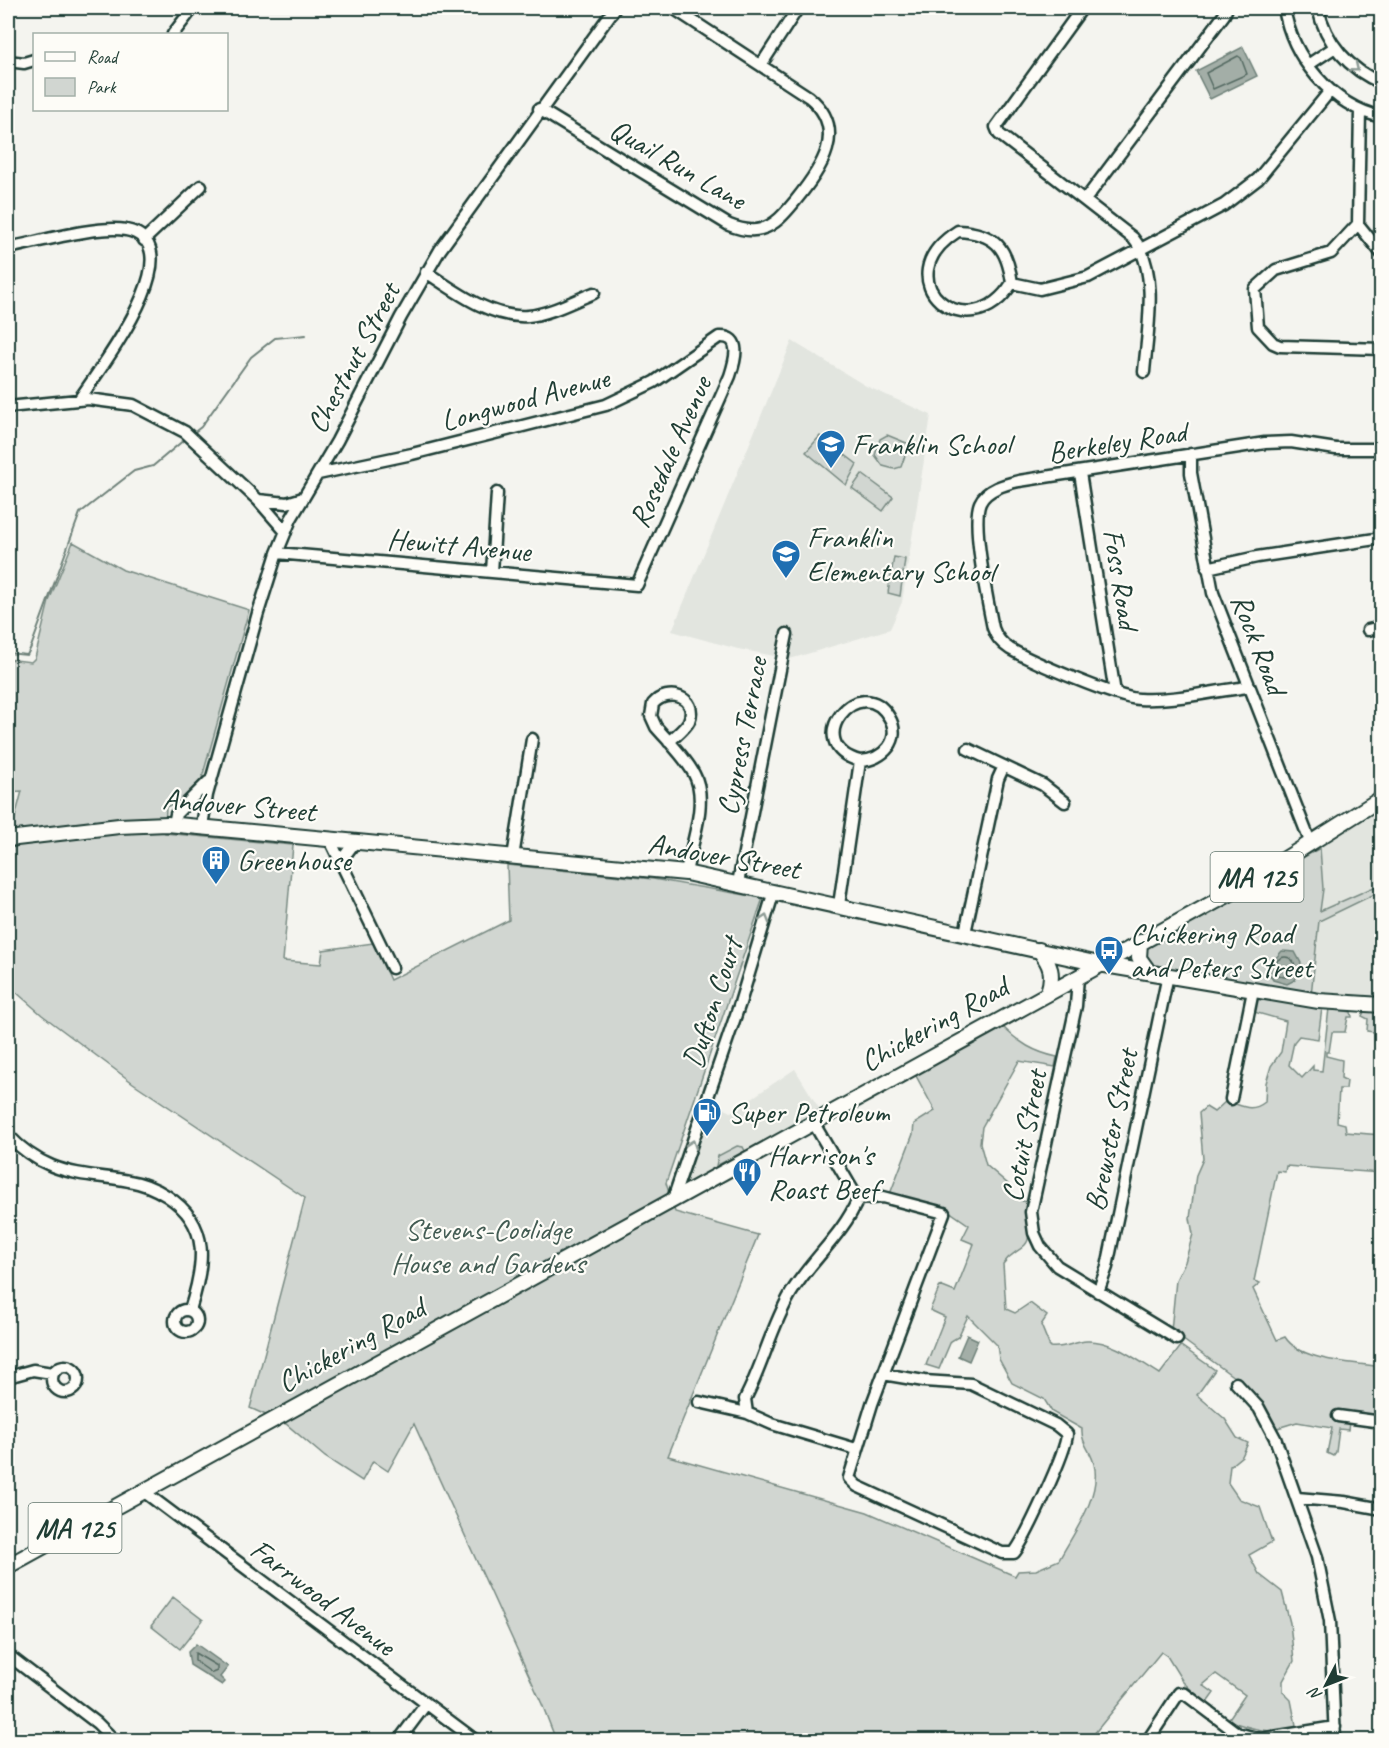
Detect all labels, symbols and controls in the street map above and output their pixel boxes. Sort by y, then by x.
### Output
legend [33,33,228,111]
text: Road [87,46,120,68]
one-way arrow [1349,60,1360,71]
text: Park [87,76,117,98]
street label: Quail Run Lane [603,110,755,219]
street label: Chestnut Street [298,274,410,440]
street label: Longwood Avenue [437,358,615,440]
street label: Rosedale Avenue [620,368,721,533]
street label: Berkeley Road [1045,412,1193,472]
place label: Franklin School [852,425,1016,463]
school or university icon: Franklin School [815,428,847,470]
place label: Franklin Elementary School [807,518,999,590]
street label: Hewitt Avenue [386,520,535,570]
street label: Foss Road [1094,526,1148,636]
school or university icon: Franklin Elementary School [770,538,802,580]
street label: Rock Road [1222,588,1297,704]
street label: Cypress Terrace [708,652,776,818]
street label: Andover Street [161,779,320,831]
street label: Andover Street [645,824,806,889]
place label: Greenhouse [237,841,353,879]
building icon: Greenhouse [200,844,232,886]
road number: MA 125 [1210,852,1304,902]
one-way arrow [758,914,770,925]
place label: Chickering Road and Peters Street [1130,914,1315,986]
street label: Dufton Court [673,929,752,1073]
bus stop icon: Chickering Road and Peters Street [1093,934,1125,976]
street label: Chickering Road [854,966,1018,1080]
street label: Brewster Street [1075,1043,1147,1214]
street label: Cotuit Street [993,1064,1056,1205]
place label: Super Petroleum [728,1093,891,1131]
fuel station icon: Super Petroleum [691,1096,723,1138]
place label: Harrison's Roast Beef [768,1136,885,1208]
one-way arrow [684,1139,697,1150]
restaurant icon: Harrison's Roast Beef [731,1156,763,1198]
park label: Stevens-Coolidge House and Gardens [391,1210,588,1282]
street label: Chickering Road [271,1287,435,1401]
road number: MA 125 [28,1503,122,1553]
street label: Farrwood Avenue [243,1530,405,1665]
north arrow [1296,1655,1356,1715]
text: N [1303,1682,1326,1705]

